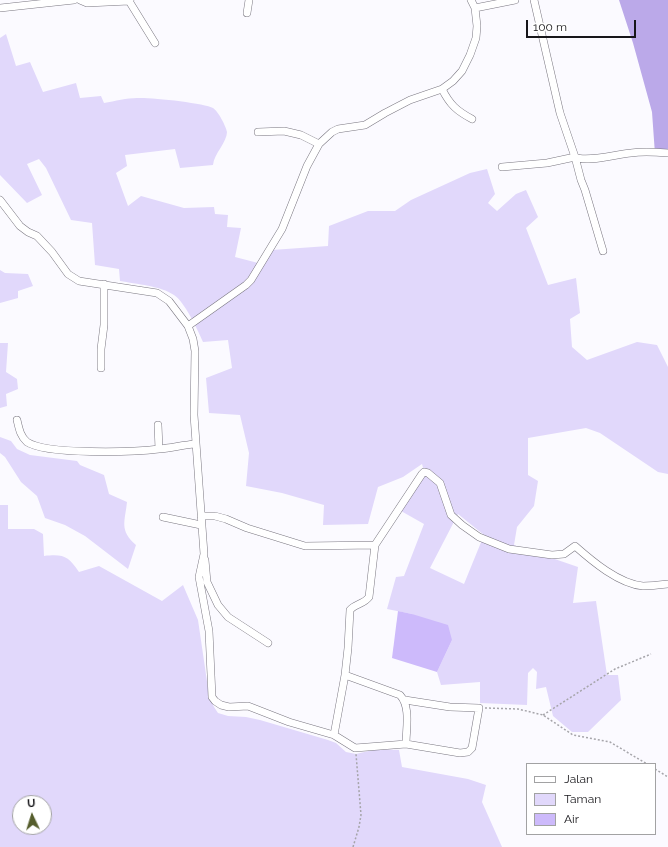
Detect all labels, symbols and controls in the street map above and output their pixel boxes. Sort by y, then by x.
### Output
scale bar [528,12,638,38]
text: 100 m [533,20,567,34]
legend [526,763,656,835]
text: Jalan [564,772,593,786]
text: Taman [564,792,601,806]
north arrow [12,795,52,835]
text: U [27,797,36,810]
text: Air [564,812,579,826]

